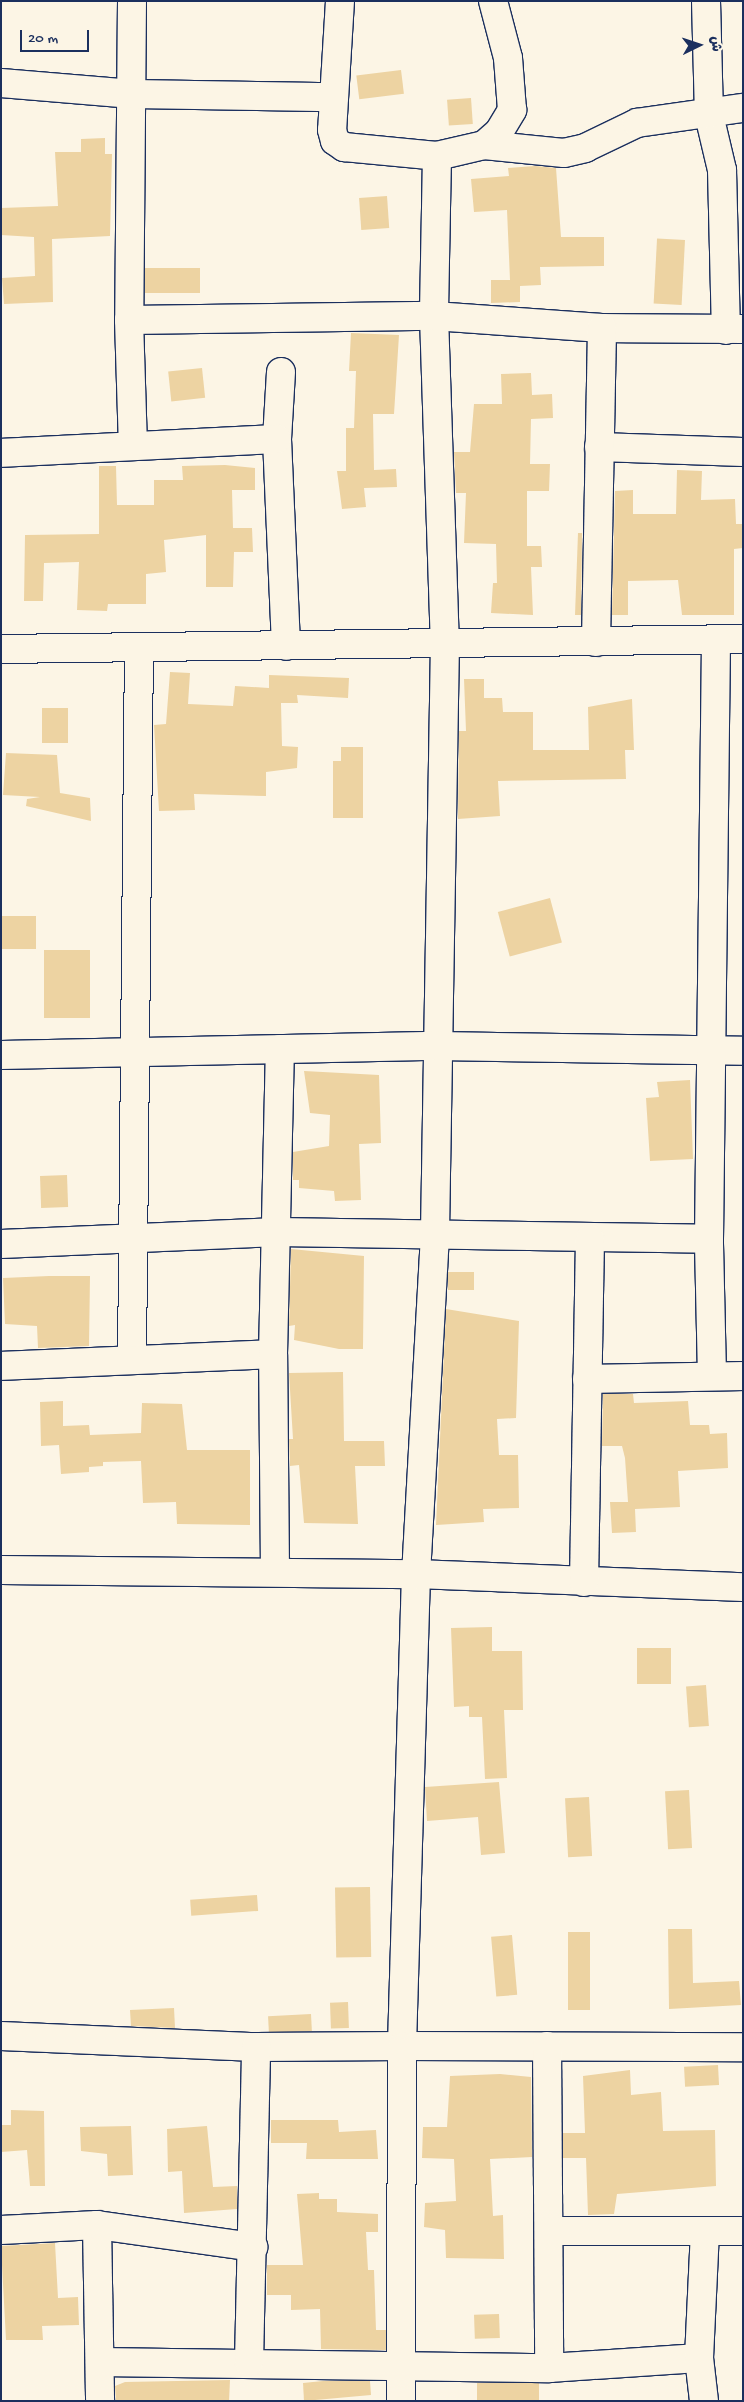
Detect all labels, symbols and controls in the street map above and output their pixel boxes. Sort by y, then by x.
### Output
scale bar [22,20,91,52]
north arrow [674,20,724,70]
text: 20 m [28,30,58,48]
text: ش [705,36,723,52]

